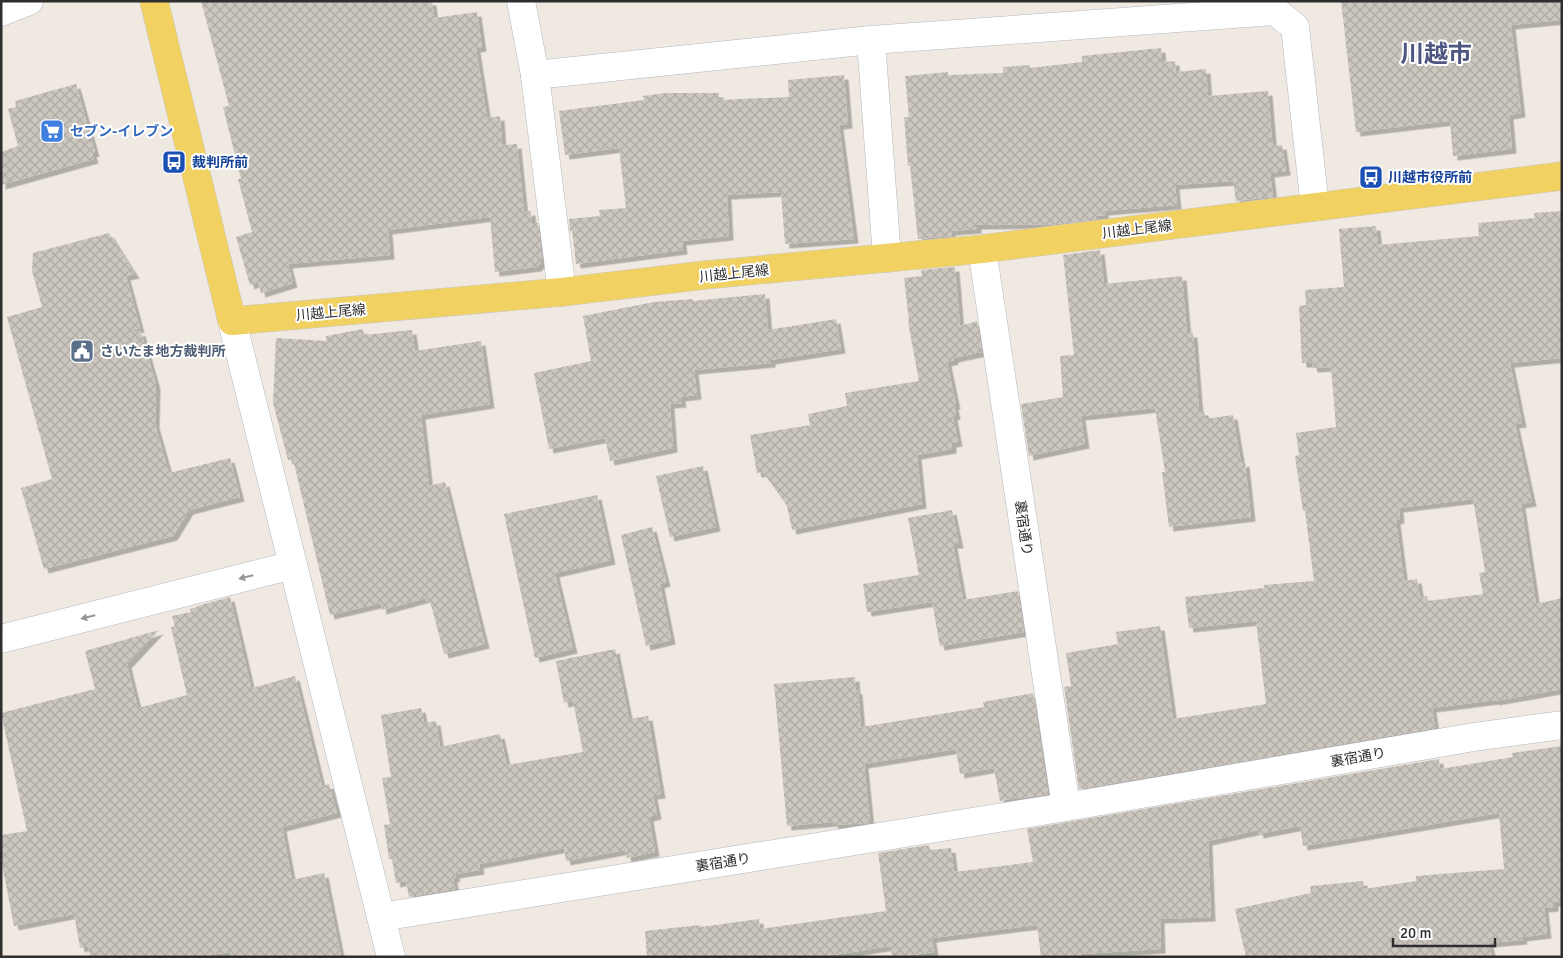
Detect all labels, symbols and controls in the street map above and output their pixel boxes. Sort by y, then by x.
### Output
district label: 川越市 [1400,39,1472,69]
supermarket icon: セブン-イレブン [39,118,65,144]
place label: セブン-イレブン [70,123,173,140]
bus stop icon: 裁判所前 [161,149,187,175]
place label: 裁判所前 [192,154,248,171]
bus stop icon: 川越市役所前 [1358,164,1384,190]
place label: 川越市役所前 [1388,169,1472,186]
street label: 川越上尾線 [1101,217,1173,242]
street label: 川越上尾線 [698,261,770,286]
street label: 川越上尾線 [295,301,367,324]
public building icon: さいたま地方裁判所 [69,338,95,364]
place label: さいたま地方裁判所 [100,343,226,360]
street label: 裏宿通り [1011,499,1036,557]
one-way arrow [238,573,253,581]
one-way arrow [81,613,96,621]
street label: 裏宿通り [1329,744,1387,771]
street label: 裏宿通り [694,850,752,875]
scale bar [1393,916,1496,948]
text: 20 m [1400,924,1431,942]

